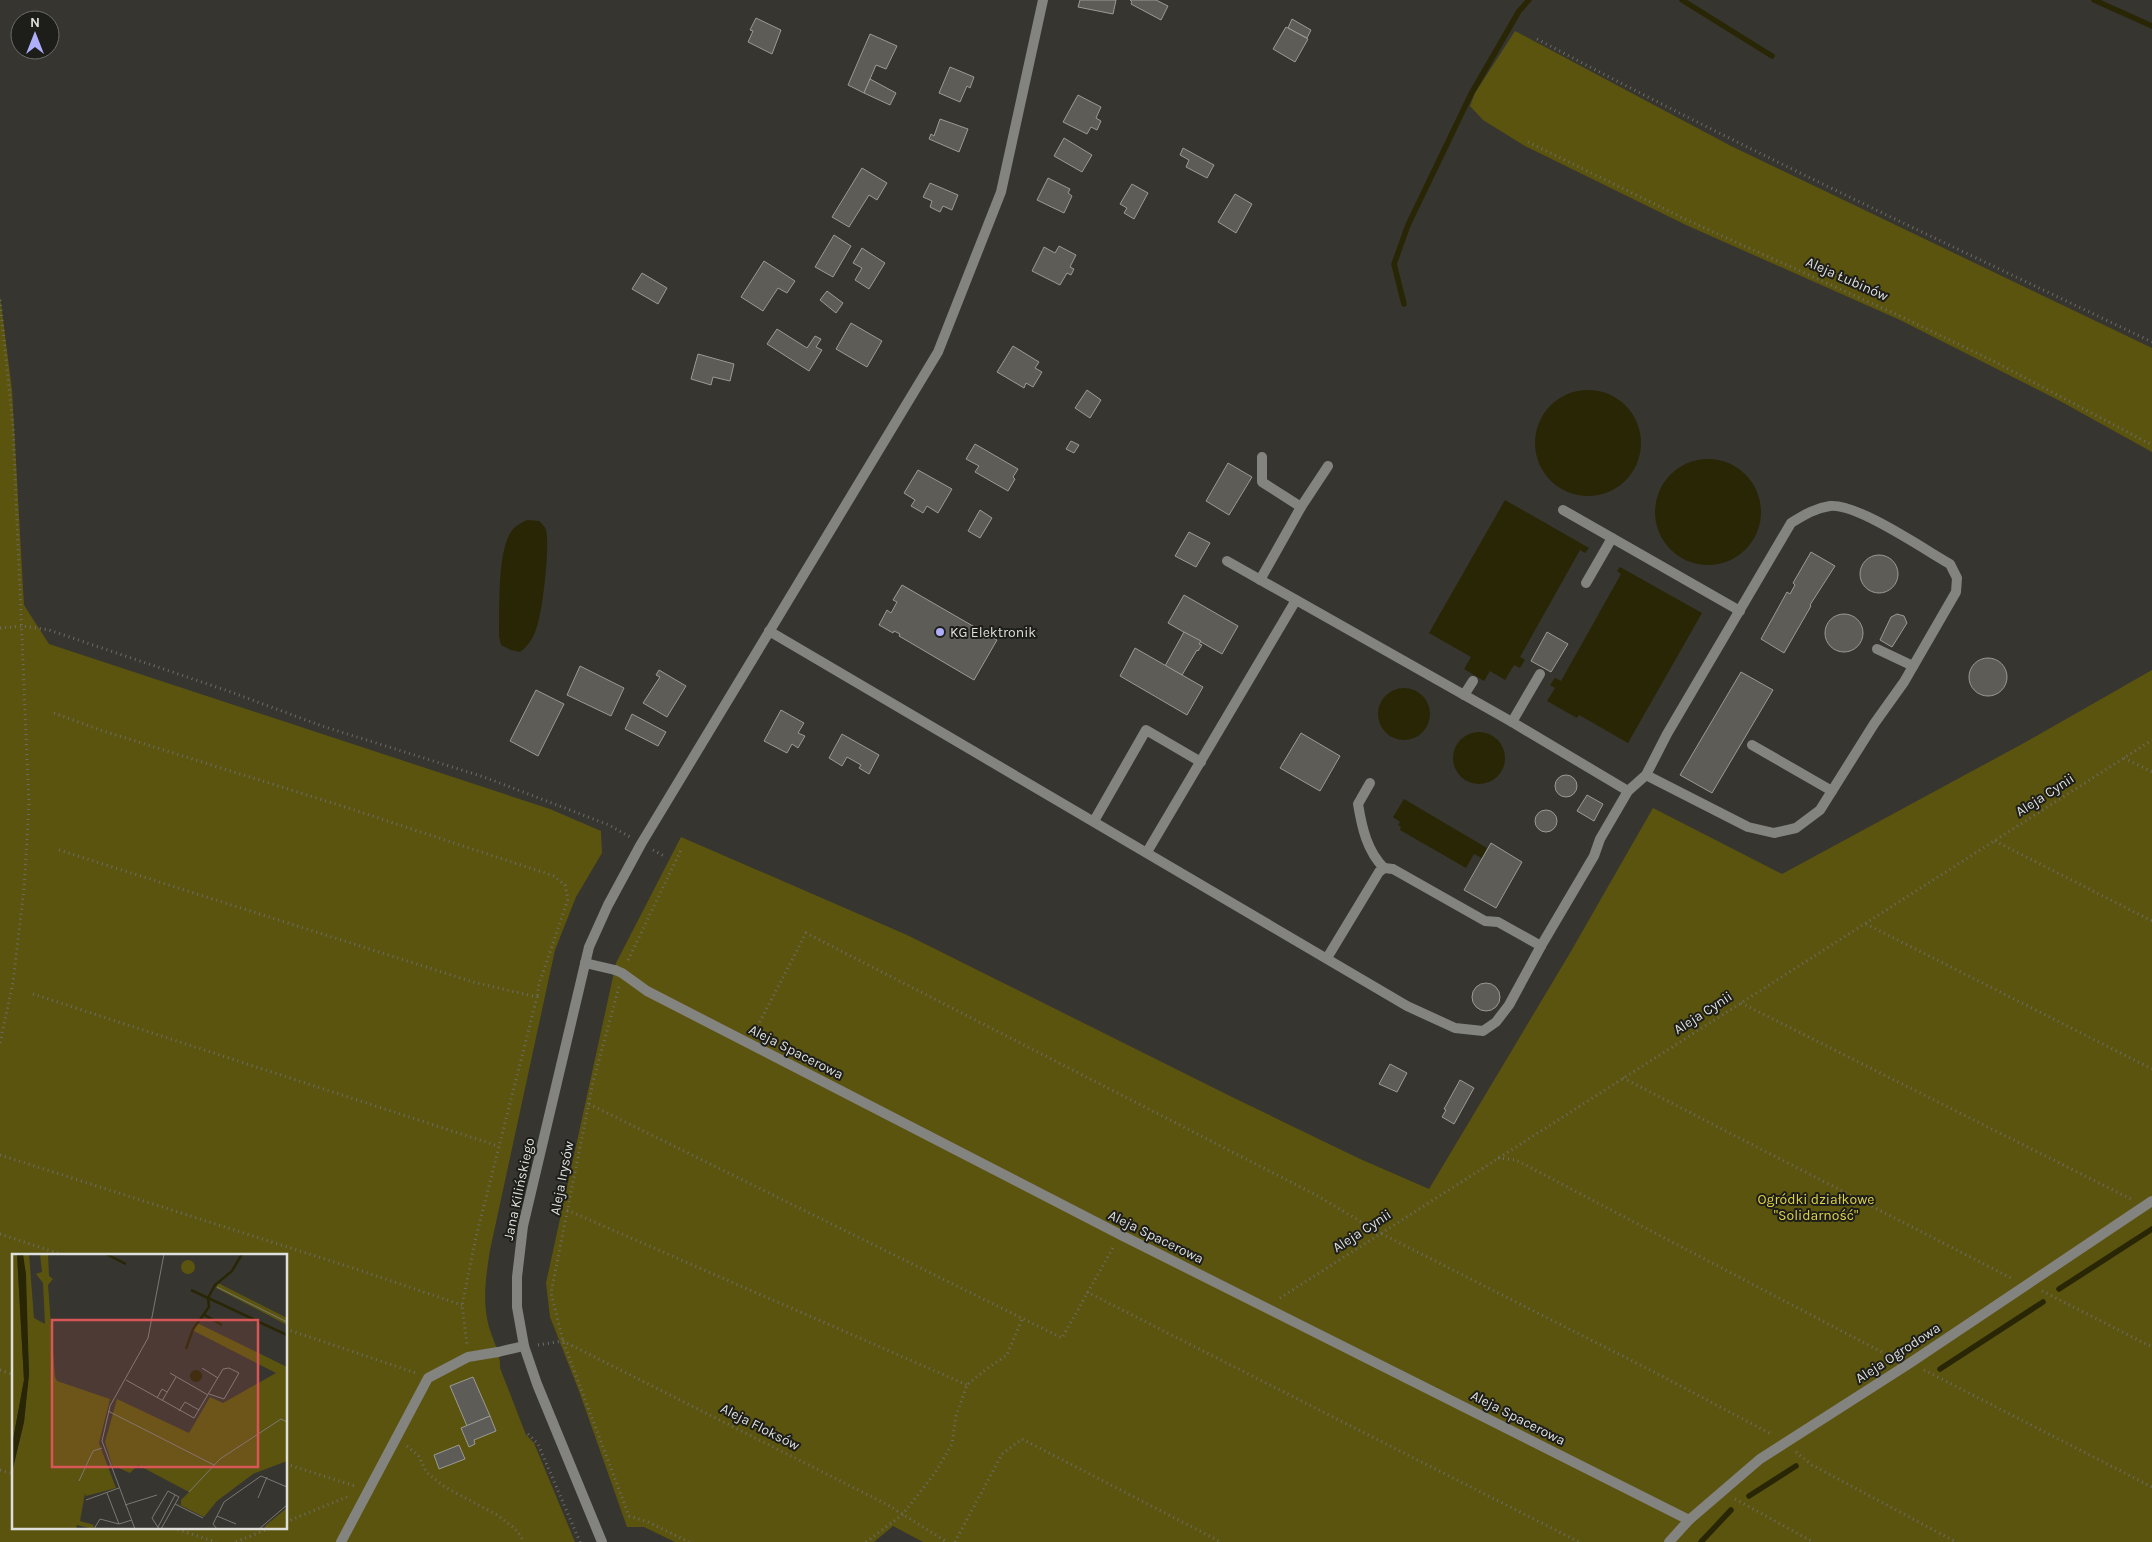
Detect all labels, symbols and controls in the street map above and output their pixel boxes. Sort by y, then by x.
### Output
north arrow [10,10,60,60]
text: N [30,14,40,31]
street label: Aleja Łubinów [1803,253,1891,305]
place label: KG Elektronik [950,624,1036,641]
marker: KG Elektronik [934,626,946,638]
street label: Aleja Cynii [2012,770,2078,820]
street label: Aleja Cynii [1670,988,1736,1038]
street label: Aleja Spacerowa [746,1021,846,1083]
street label: Jana Kilińskiego [500,1136,538,1242]
street label: Aleja Irysów [546,1139,578,1217]
park label: Ogródki działkowe "Solidarność" [1758,1191,1874,1224]
street label: Aleja Cynii [1329,1206,1395,1256]
street label: Aleja Spacerowa [1106,1207,1206,1267]
inset map [12,1254,288,1530]
street label: Aleja Ogrodowa [1852,1319,1944,1387]
street label: Aleja Spacerowa [1468,1387,1568,1449]
street label: Aleja Floksów [718,1400,802,1454]

